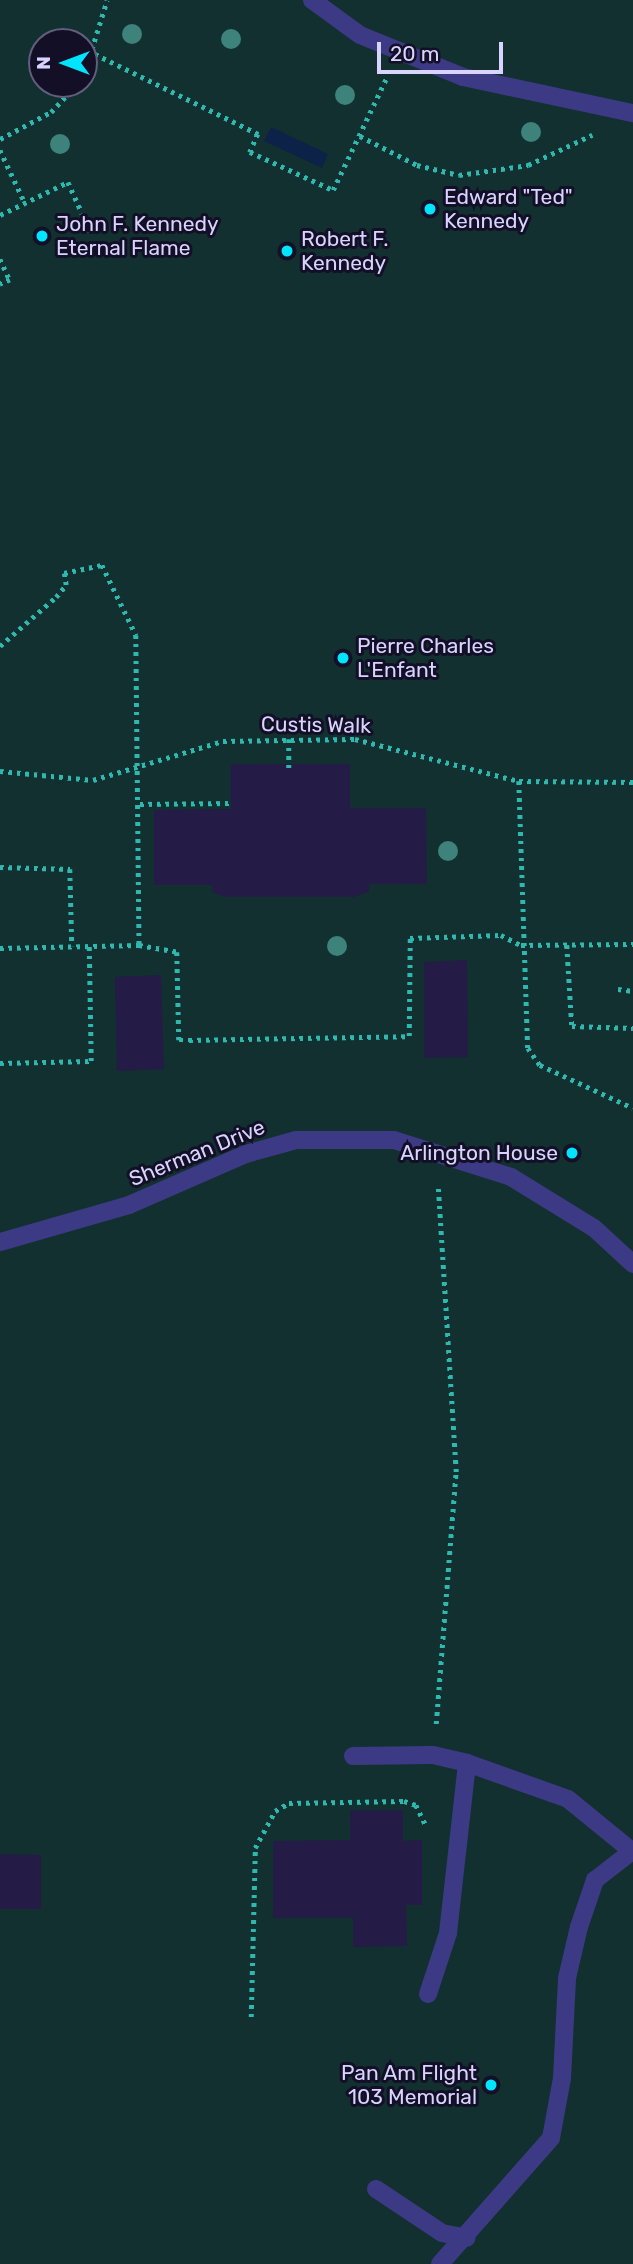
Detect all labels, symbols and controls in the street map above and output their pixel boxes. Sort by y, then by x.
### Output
north arrow [28,28,98,98]
scale bar [381,28,507,72]
text: 20 m [390,41,439,66]
text: N [32,56,55,70]
place label: Edward "Ted" Kennedy [444,184,573,234]
marker: Edward "Ted" Kennedy [422,201,438,217]
place label: John F. Kennedy Eternal Flame [56,211,219,261]
place label: Robert F. Kennedy [301,226,389,276]
marker: John F. Kennedy Eternal Flame [34,228,50,244]
marker: Robert F. Kennedy [279,243,295,259]
place label: Pierre Charles L'Enfant [357,633,494,683]
marker: Pierre Charles L'Enfant [335,650,351,666]
street label: Custis Walk [261,711,371,739]
street label: Sherman Drive [125,1114,269,1192]
place label: Arlington House [400,1140,558,1166]
marker: Arlington House [564,1145,580,1161]
place label: Pan Am Flight 103 Memorial [341,2060,477,2110]
marker: Pan Am Flight 103 Memorial [483,2077,499,2093]

